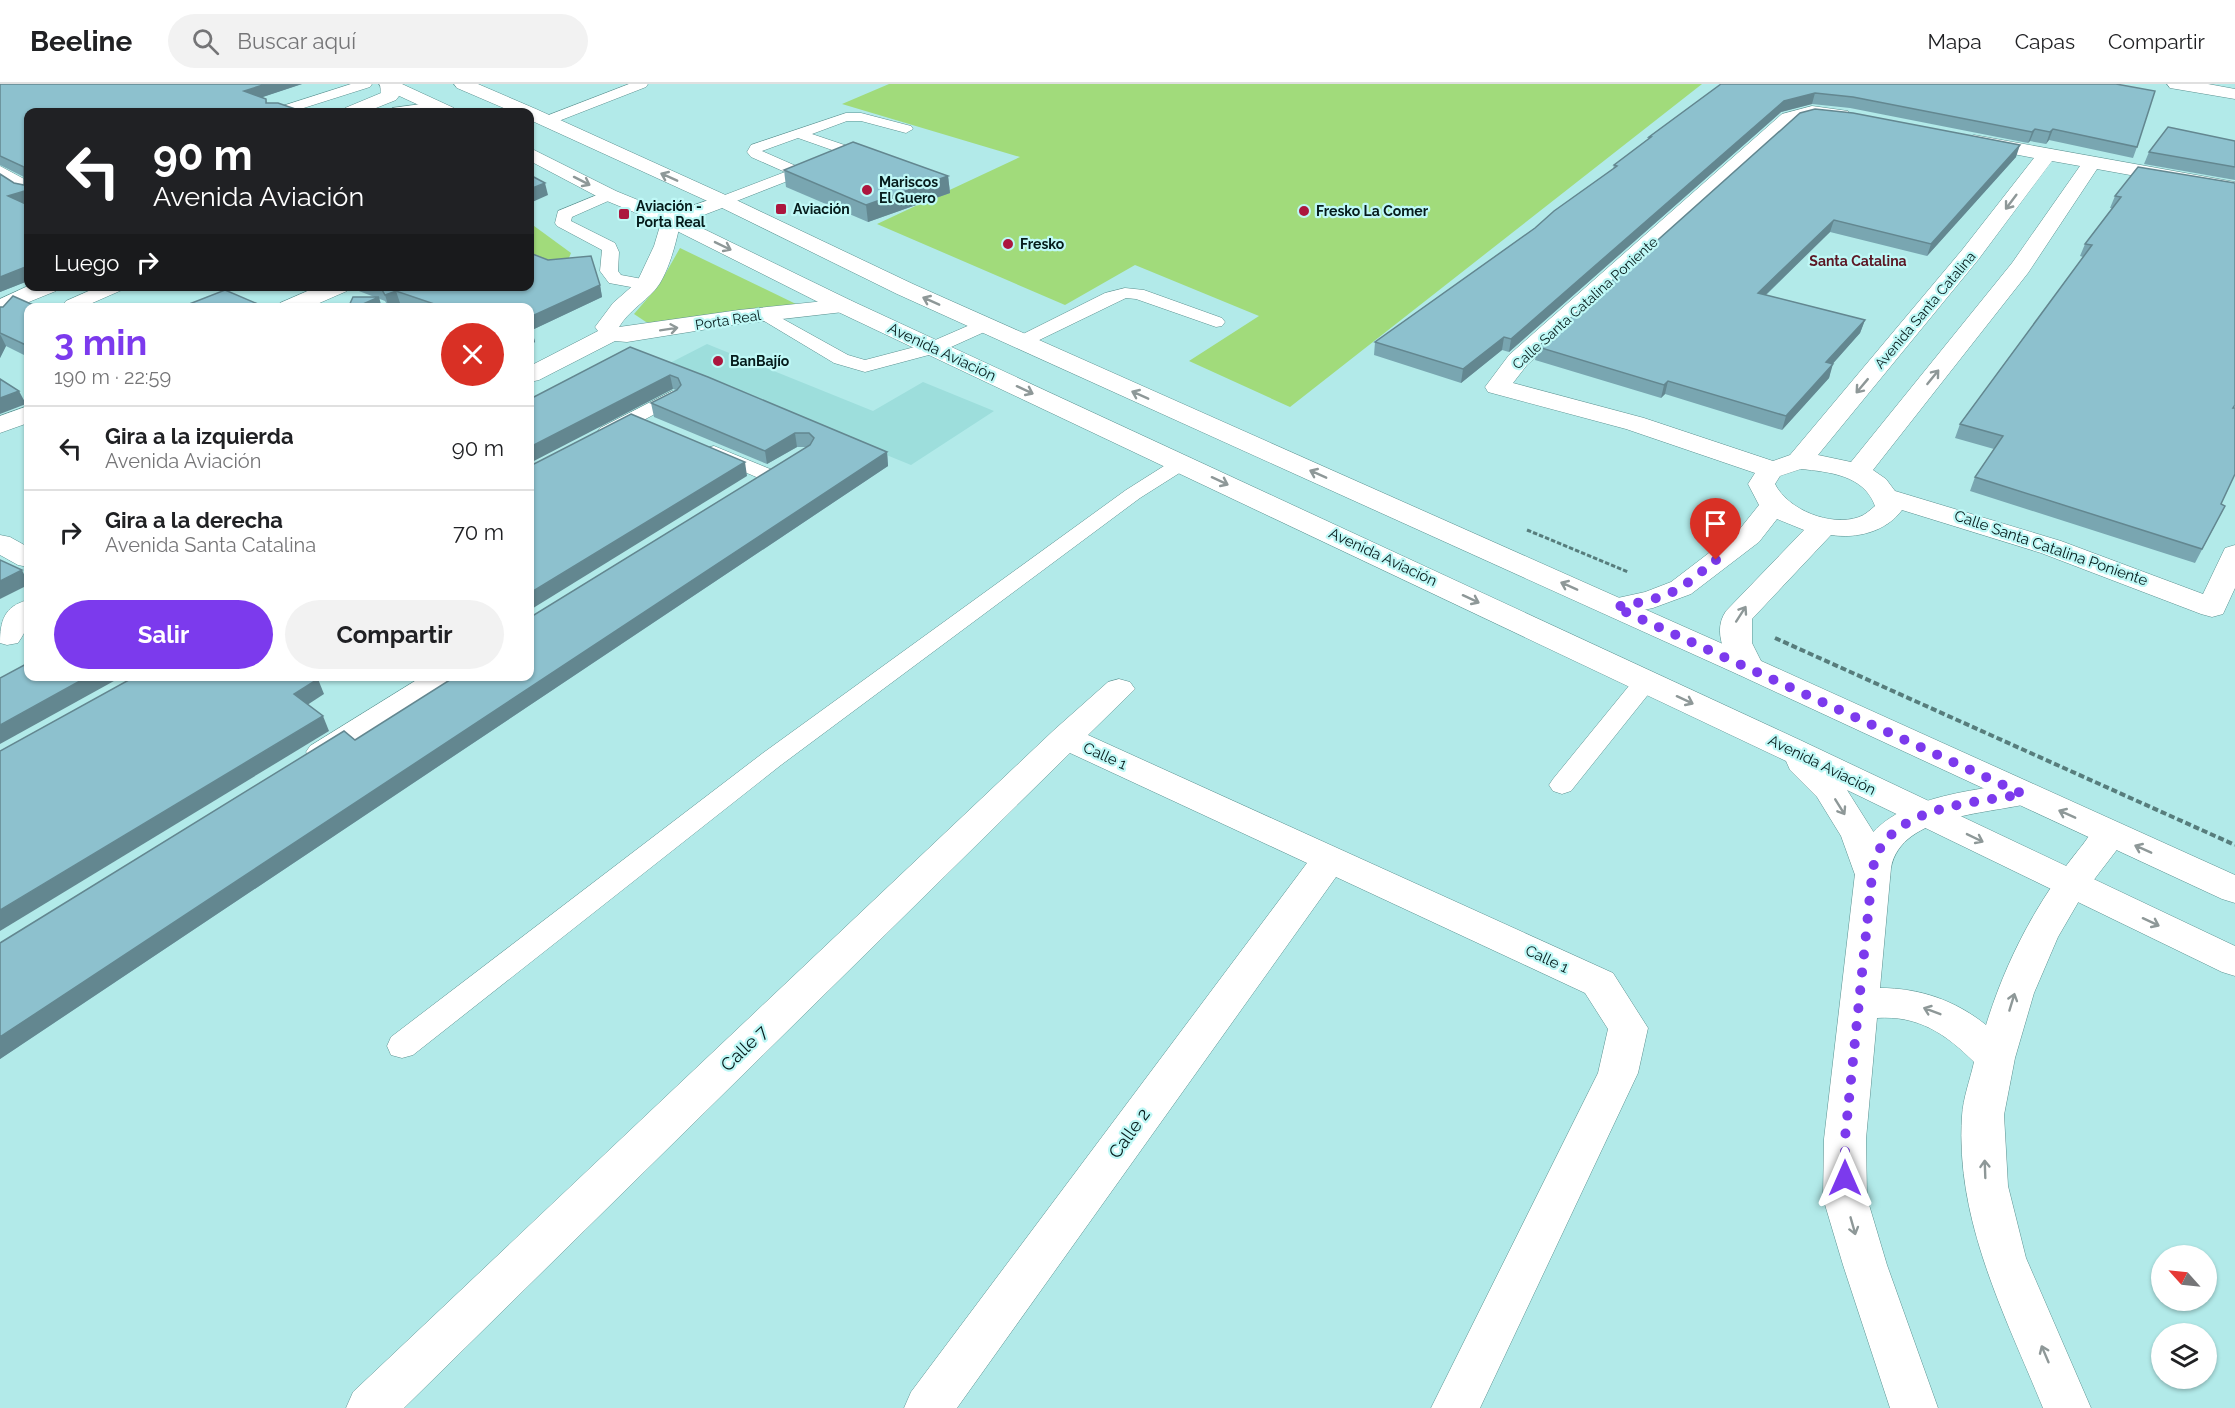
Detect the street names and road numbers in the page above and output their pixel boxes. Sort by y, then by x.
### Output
street label: Calle Santa Catalina Poniente [1509,234,1661,372]
street label: Avenida Santa Catalina [1871,248,1979,372]
street label: Porta Real [694,307,762,333]
street label: Avenida Aviación [885,319,999,385]
street label: Calle Santa Catalina Poniente [1952,506,2150,590]
street label: Avenida Aviación [1326,524,1440,590]
street label: Avenida Aviación [1765,731,1879,799]
street label: Calle 1 [1080,738,1130,774]
street label: Calle 1 [1522,941,1572,977]
street label: Calle 7 [716,1020,772,1075]
street label: Calle 2 [1104,1104,1154,1162]

